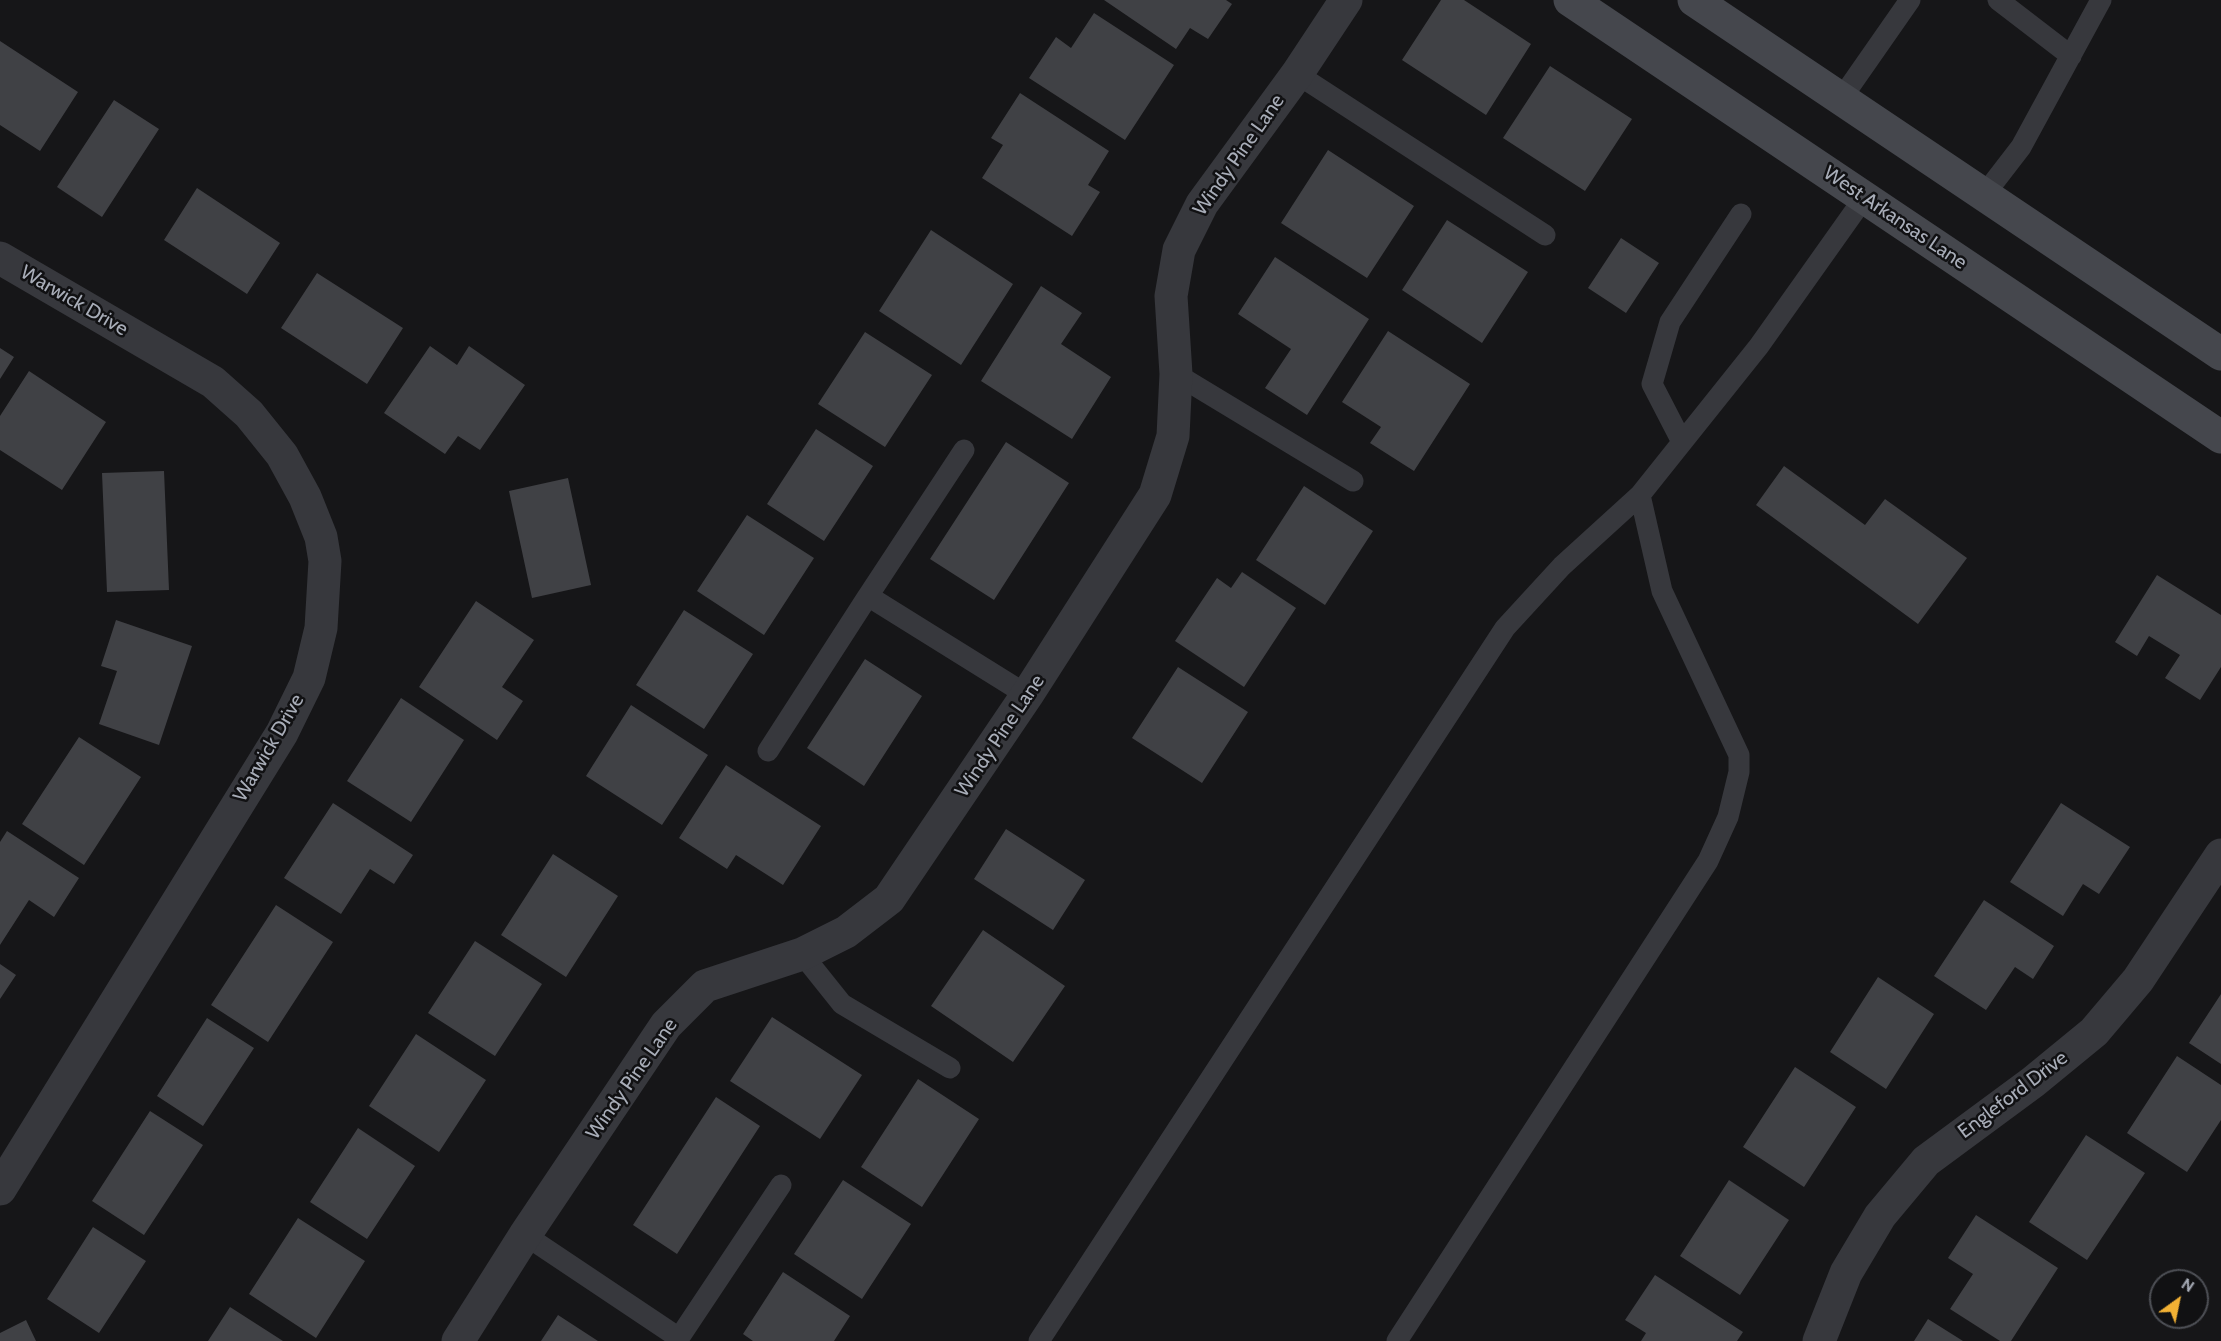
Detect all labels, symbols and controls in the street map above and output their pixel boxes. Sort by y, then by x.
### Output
street label: Windy Pine Lane [1188,90,1290,220]
street label: West Arkansas Lane [1819,161,1971,275]
street label: Warwick Drive [16,261,132,341]
street label: Windy Pine Lane [950,670,1050,802]
street label: Warwick Drive [229,690,309,806]
street label: Windy Pine Lane [581,1014,683,1144]
street label: Engleford Drive [1954,1046,2072,1144]
north arrow [2149,1269,2209,1329]
text: N [2178,1274,2198,1296]

